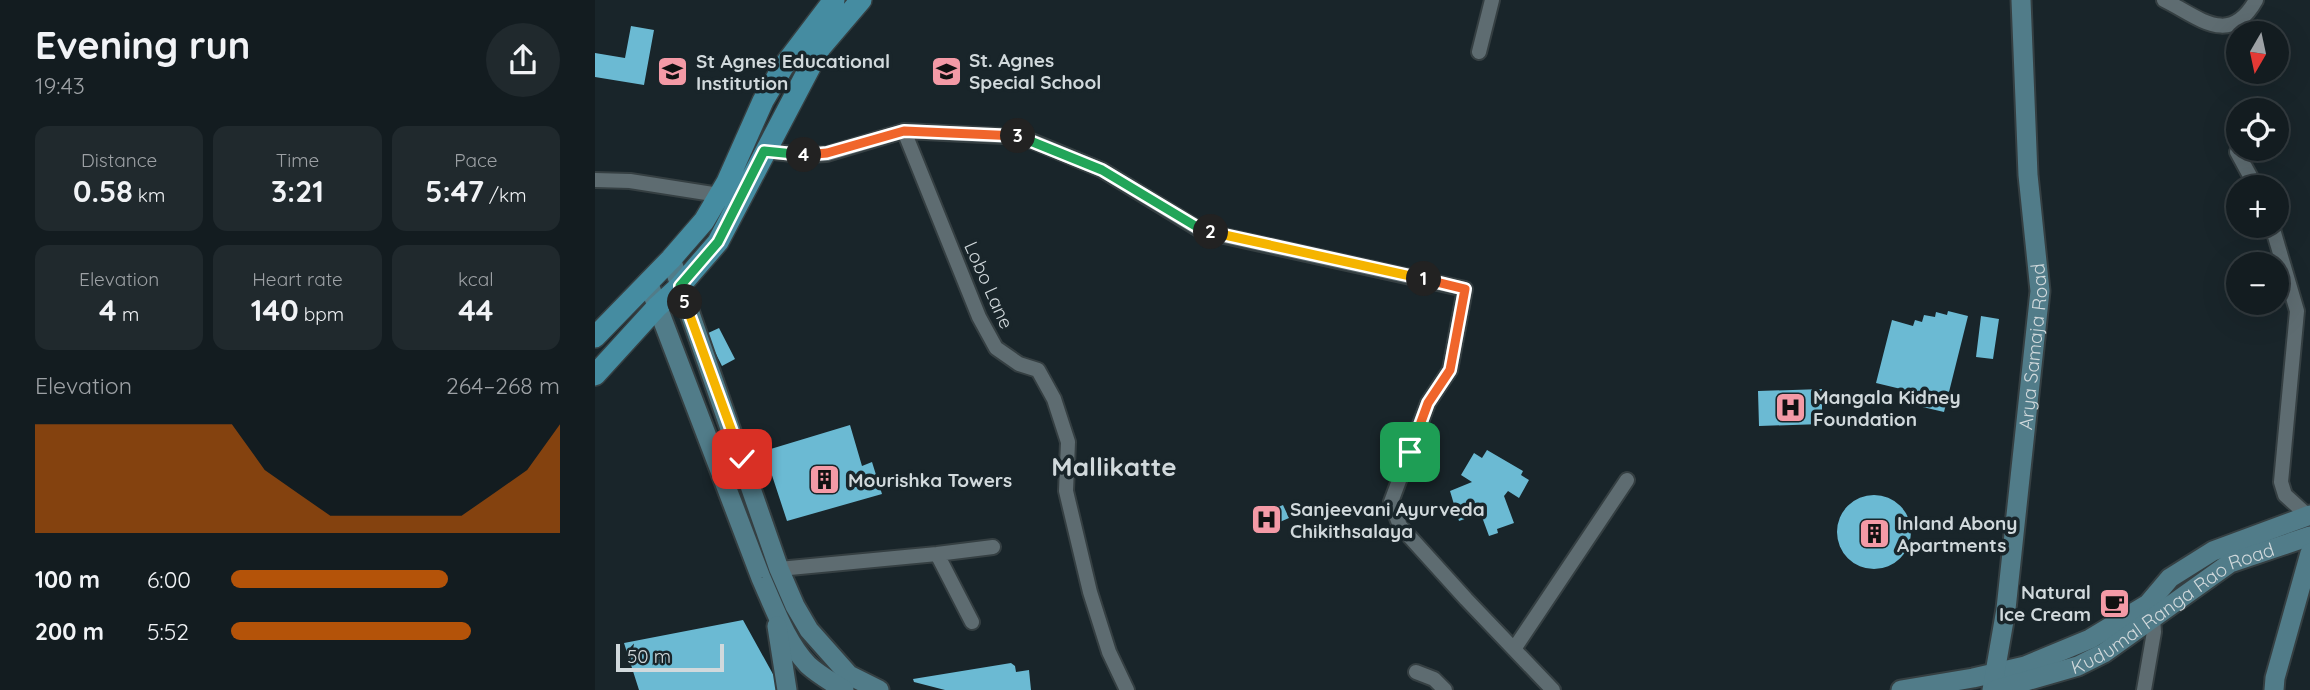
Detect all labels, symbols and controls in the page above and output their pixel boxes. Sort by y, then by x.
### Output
text: Evening run [35,21,250,69]
north arrow [2226,21,2289,84]
map controls [2226,21,2289,315]
button: share [486,23,560,97]
place label: St. Agnes Special School [969,48,1101,94]
place label: St Agnes Educational Institution [696,49,890,95]
school or university icon: St. Agnes Special School [929,54,963,88]
school or university icon: St Agnes Educational Institution [656,55,690,89]
text: 19:43 [35,71,85,100]
button: locate [2226,98,2289,161]
pin: 3 [1001,118,1035,154]
text: 3 [1012,123,1023,147]
pin: 4 [787,138,822,172]
text: 4 [798,142,809,166]
text: Distance [81,148,157,172]
text: Time [276,148,319,172]
text: Pace [454,148,497,172]
text: 0.58 [73,172,133,210]
text: 3:21 [271,172,324,210]
text: 5:47 [425,172,484,210]
button: + [2226,175,2289,238]
text: km [133,183,165,207]
text: /km [484,183,526,207]
pin: 2 [1193,215,1229,250]
text: 2 [1205,219,1216,243]
street label: Lobo Lane [959,238,1019,332]
button: − [2226,252,2289,315]
pin: 1 [1407,262,1441,296]
street label: Arya Samaja Road [2013,262,2052,431]
text: 1 [1420,266,1427,290]
text: Elevation [79,267,159,291]
text: Heart rate [252,267,343,291]
text: kcal [458,267,494,291]
pin: 5 [667,284,703,320]
text: 5 [679,289,690,313]
text: 4 [99,291,117,329]
text: 140 [251,291,299,329]
text: 44 [458,291,493,329]
text: m [117,302,139,326]
text: bpm [299,302,344,326]
text: Elevation [35,371,132,400]
text: 264–268 m [446,371,560,400]
place label: Mangala Kidney Foundation [1813,385,1961,431]
hospital icon: Mangala Kidney Foundation [1773,391,1807,425]
pin [1380,422,1440,482]
pin [712,429,772,489]
icon: arrive [1391,433,1429,471]
icon: check [723,440,761,478]
district label: Mallikatte [1051,450,1177,483]
building icon: Mourishka Towers [808,463,842,497]
place label: Mourishka Towers [848,468,1012,492]
place label: Sanjeevani Ayurveda Chikithsalaya [1290,497,1485,543]
hospital icon: Sanjeevani Ayurveda Chikithsalaya [1250,503,1284,537]
place label: Inland Abony Apartments [1897,511,2018,557]
building icon: Inland Abony Apartments [1857,517,1891,551]
street label: Kudumal Ranga Rao Road [2068,537,2277,679]
text: 100 m [35,565,100,594]
text: 6:00 [147,565,191,594]
place label: Natural Ice Cream [1999,580,2091,626]
cafe icon: Natural Ice Cream [2097,586,2131,620]
text: 200 m [35,617,104,646]
text: 5:52 [147,617,189,646]
scale bar [616,641,725,673]
text: 50 m [627,644,671,668]

